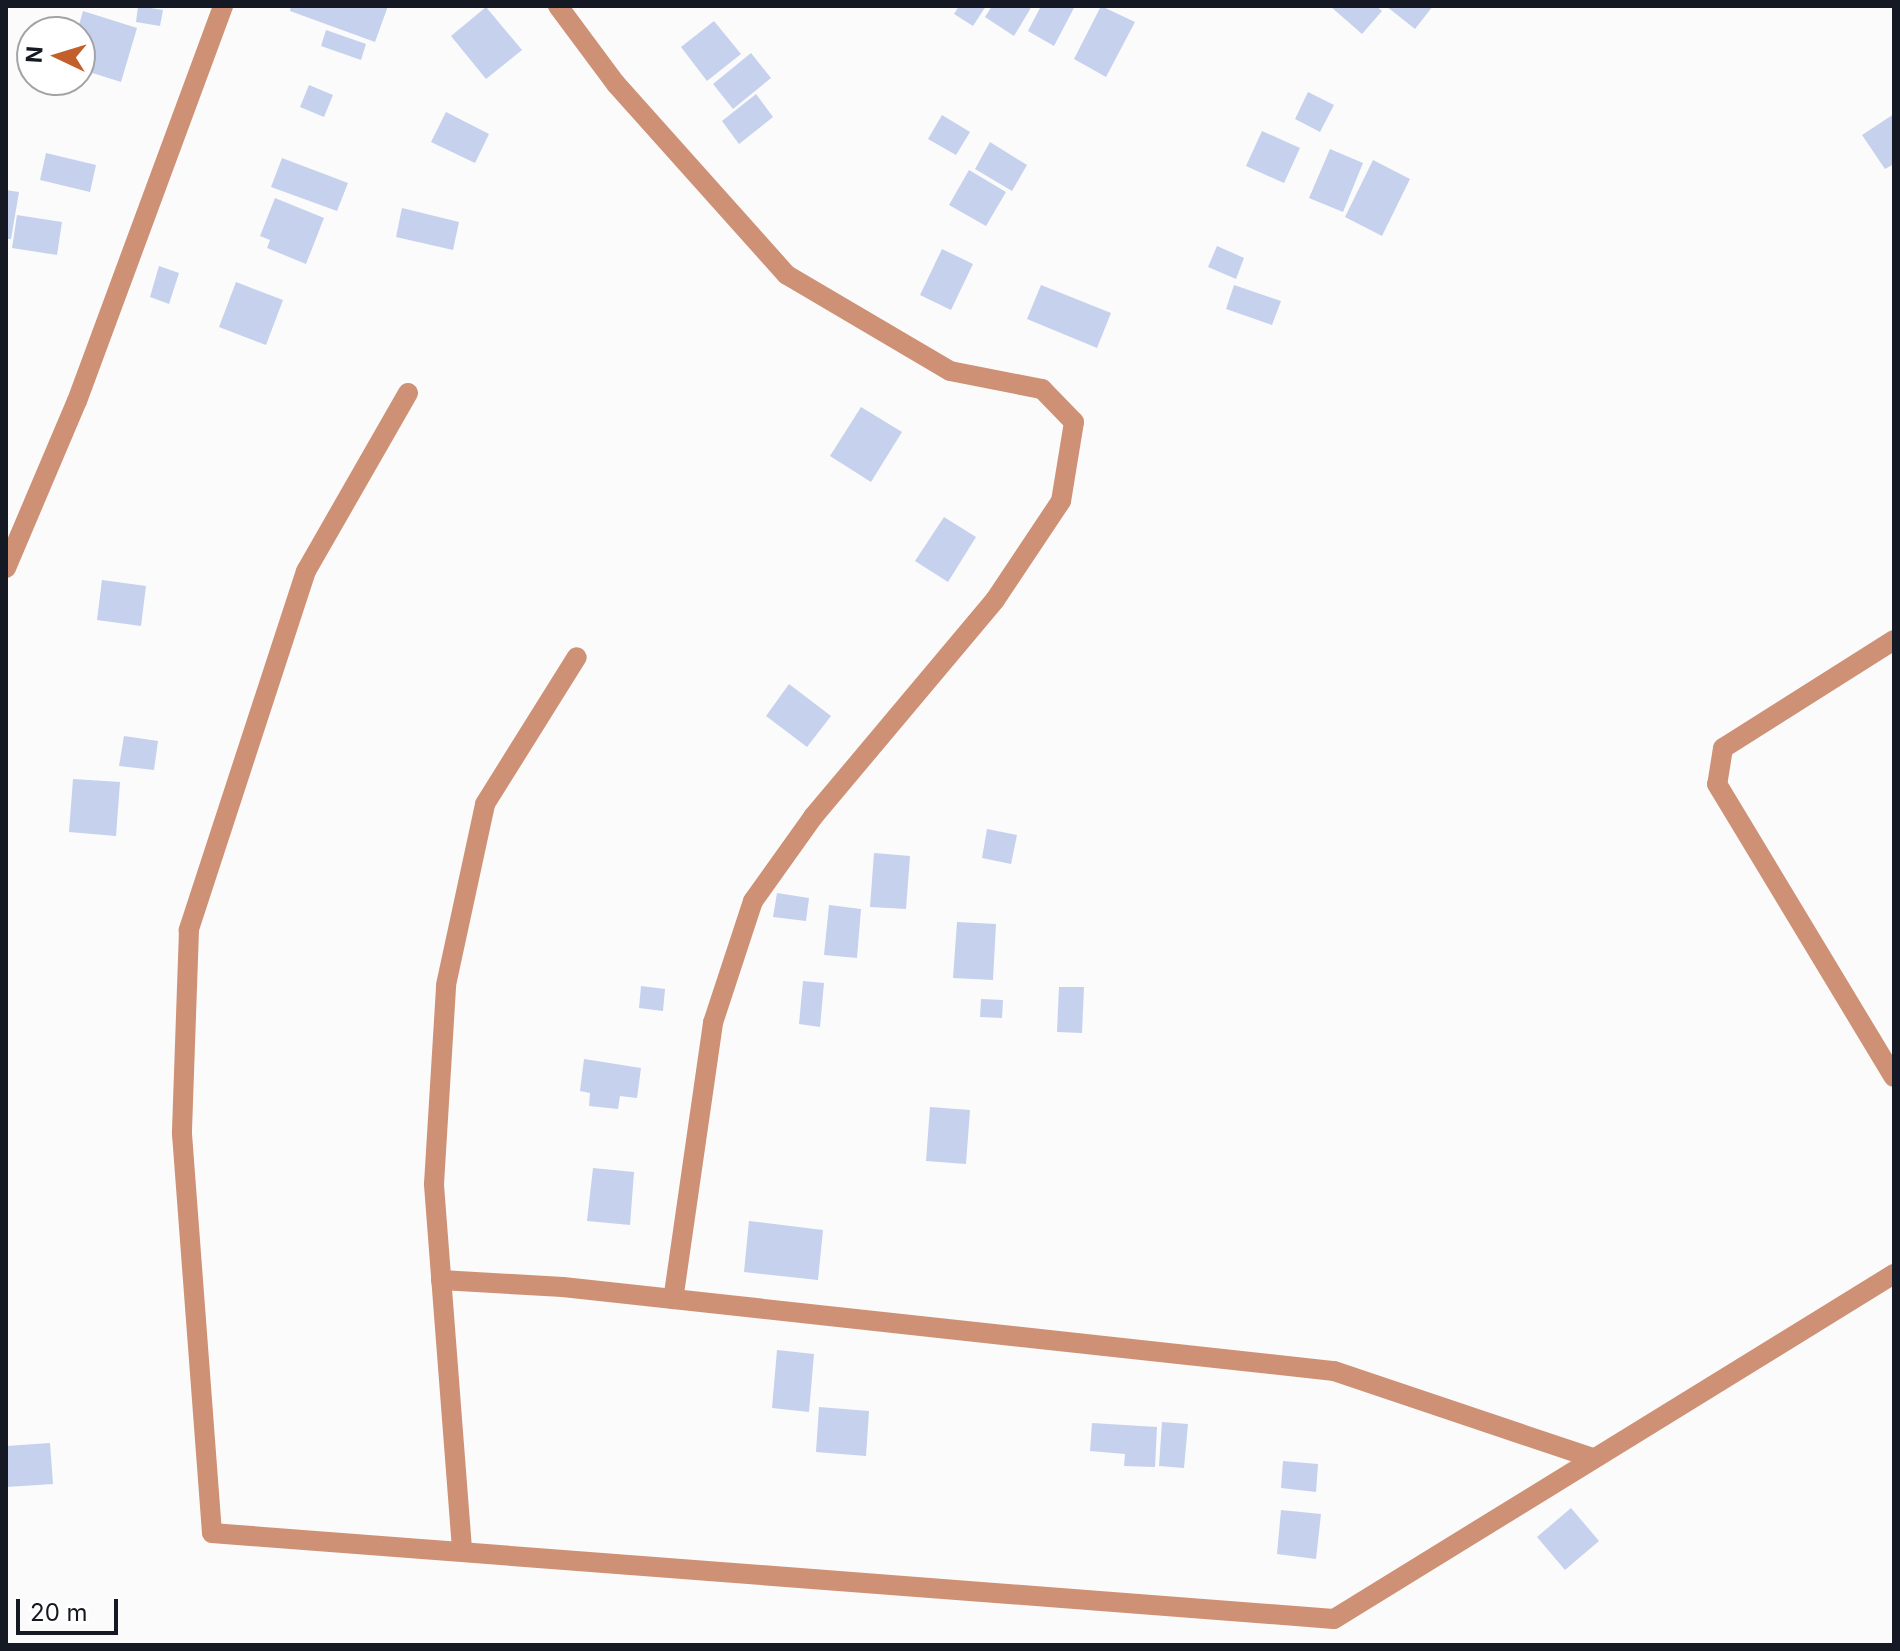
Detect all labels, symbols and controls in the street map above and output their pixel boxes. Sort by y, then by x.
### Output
north arrow [16,16,96,96]
text: N [20,45,48,64]
scale bar [20,1583,122,1633]
text: 20 m [30,1598,88,1627]

